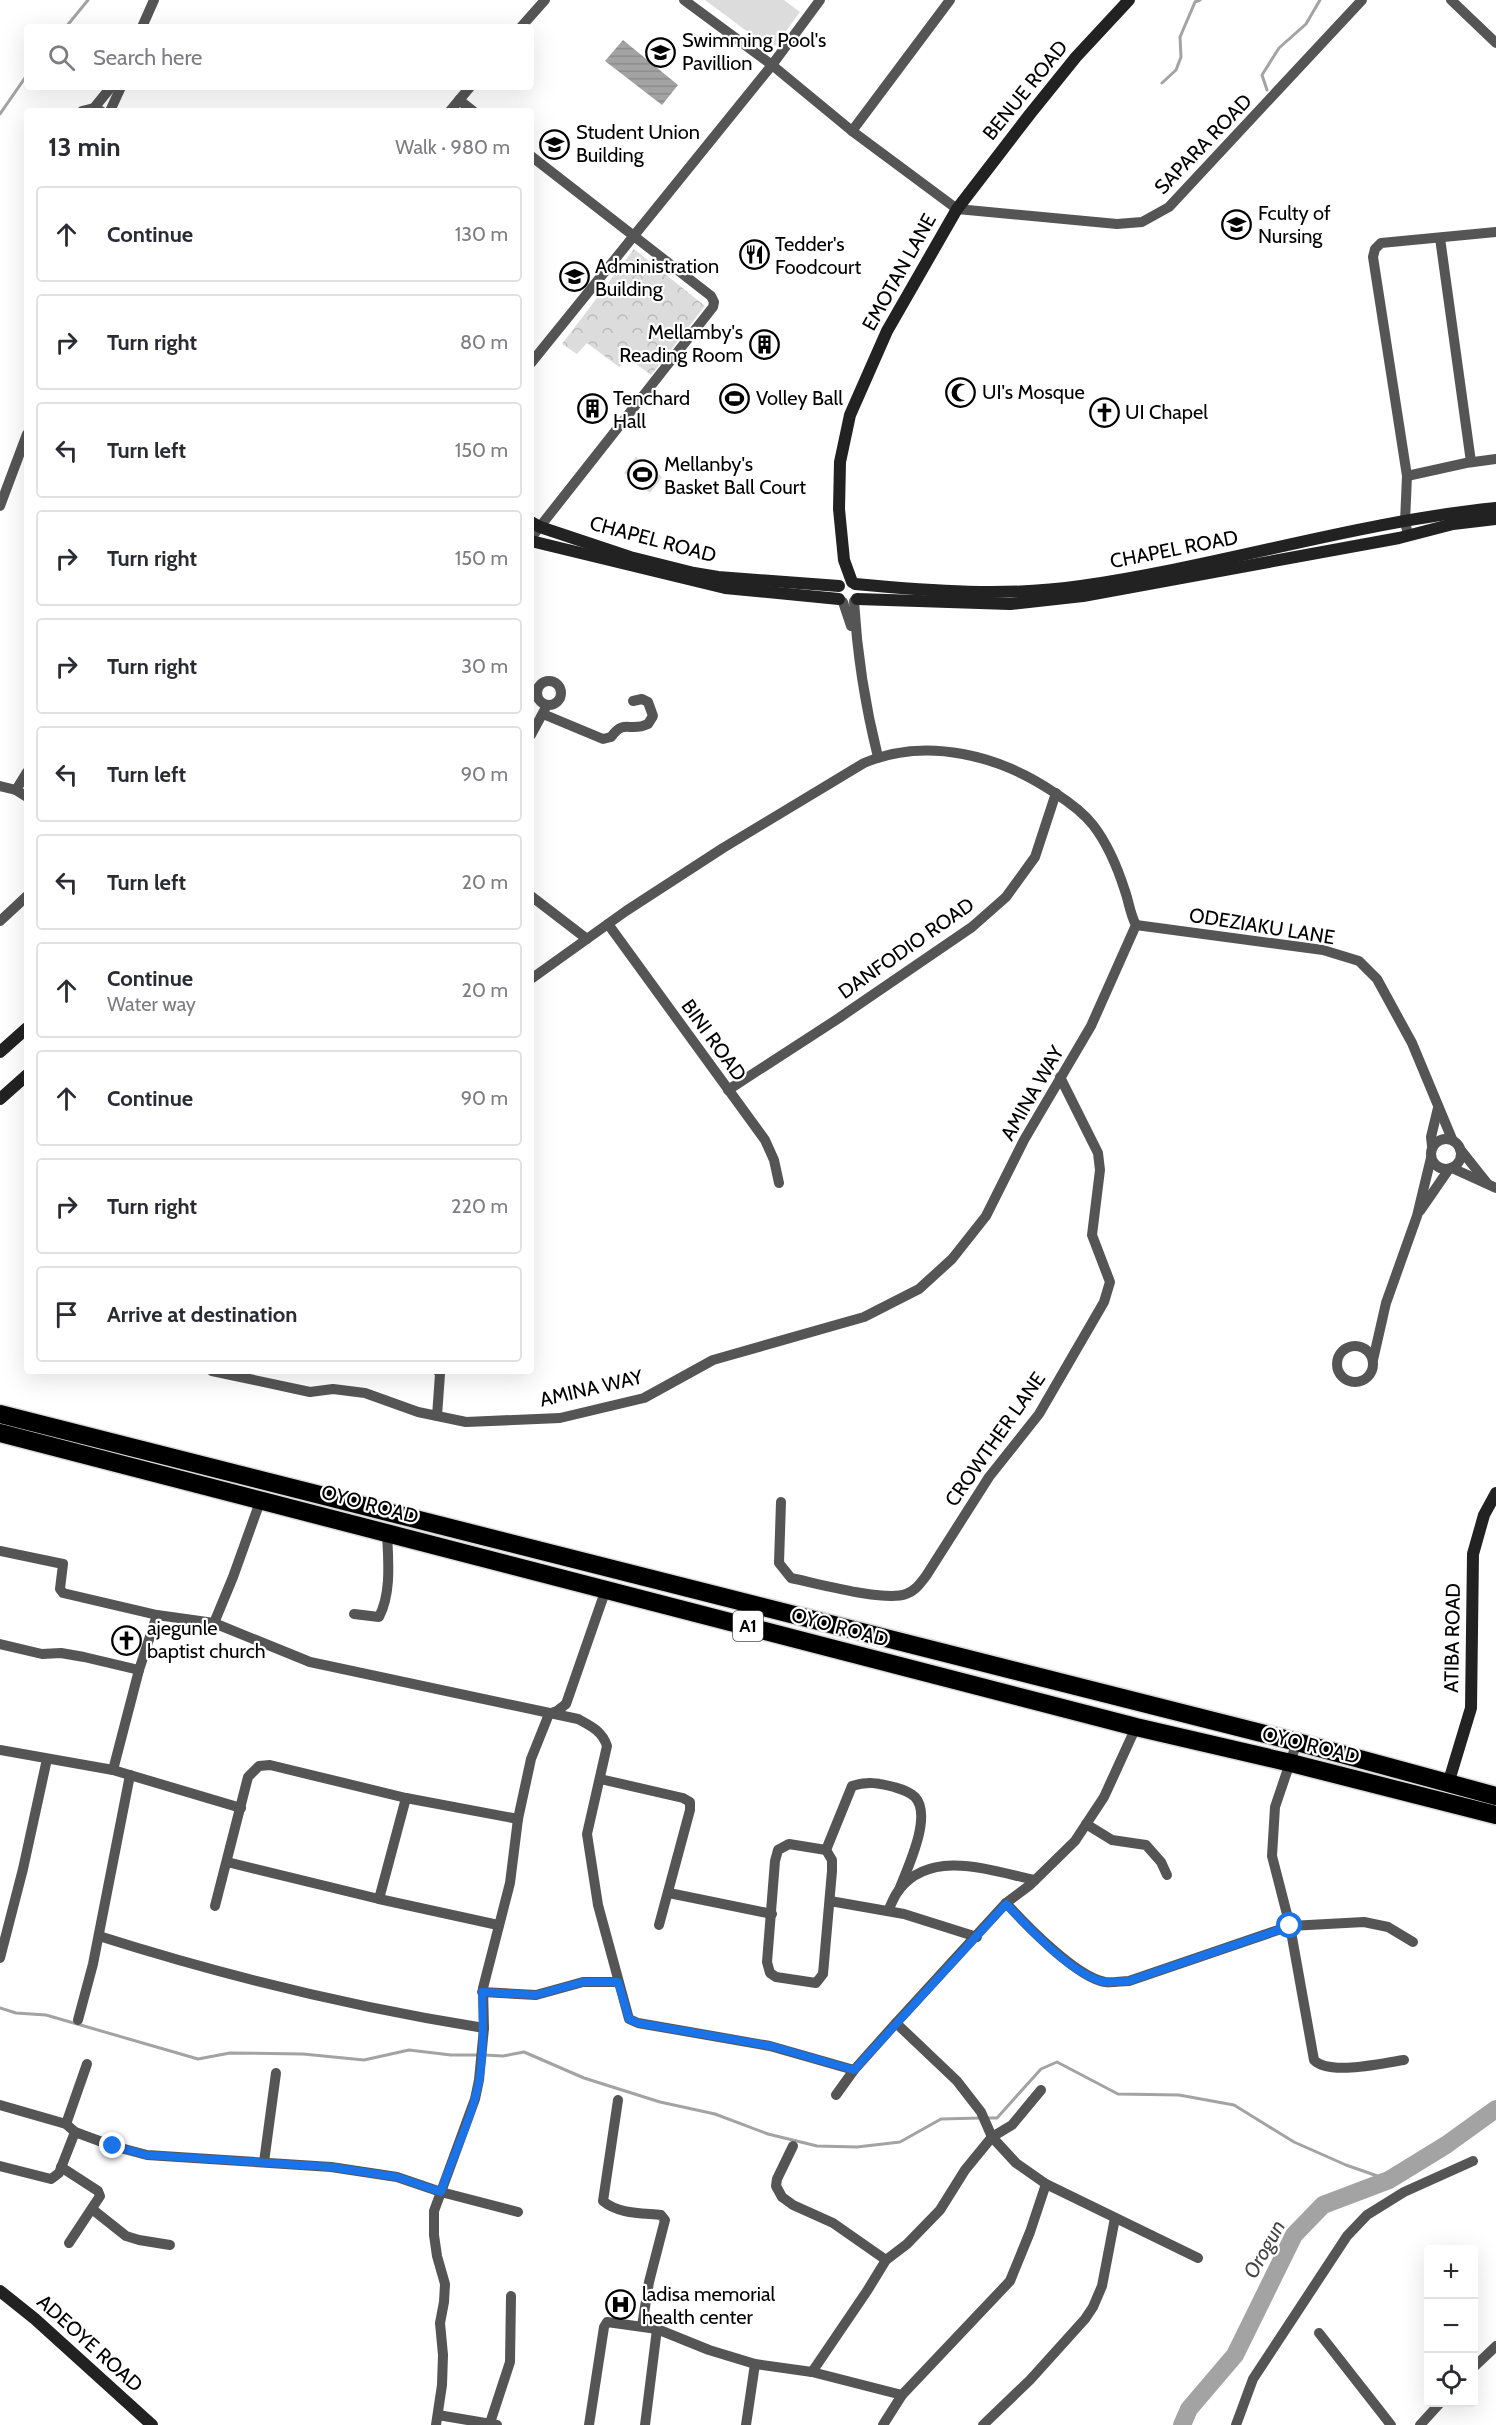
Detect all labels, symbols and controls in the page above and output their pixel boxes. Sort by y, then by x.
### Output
search box [24,24,534,90]
place label: Swimming Pool's Pavillion [682,28,826,75]
street label: BENUE ROAD [978,35,1072,145]
school or university icon: Swimming Pool's Pavillion [645,36,677,68]
icon: search [45,41,78,74]
text: Search here [93,44,202,71]
street label: SAPARA ROAD [1149,89,1257,199]
place label: Student Union Building [576,120,700,167]
school or university icon: Student Union Building [539,128,571,160]
text: 13 min [48,131,121,163]
text: Walk · 980 m [395,135,510,159]
place label: Fculty of Nursing [1258,201,1331,248]
school or university icon: Fculty of Nursing [1221,208,1253,240]
street label: EMOTAN LANE [857,209,941,335]
icon: ahead [50,218,83,251]
text: Continue [107,221,193,248]
text: 130 m [455,222,508,246]
place label: Tedder's Foodcourt [775,232,861,279]
restaurant icon: Tedder's Foodcourt [738,239,770,271]
place label: Administration Building [595,254,719,301]
school or university icon: Administration Building [558,261,590,293]
place label: Mellamby's Reading Room [619,320,743,367]
icon: right [50,326,83,359]
building icon: Mellamby's Reading Room [748,328,780,360]
text: Turn right [107,329,197,356]
text: 80 m [460,330,508,354]
mosque icon: UI's Mosque [945,376,977,408]
place label: UI's Mosque [982,380,1085,404]
sports icon: Volley Ball [719,382,751,414]
place label: Tenchard Hall [613,386,690,433]
place label: Volley Ball [756,386,843,410]
building icon: Tenchard Hall [576,393,608,425]
church icon: UI Chapel [1088,396,1120,428]
place label: UI Chapel [1125,400,1208,424]
icon: left [50,434,83,467]
text: Turn left [107,437,186,464]
text: 150 m [455,438,508,462]
place label: Mellanby's Basket Ball Court [664,452,806,499]
sports icon: Mellanby's Basket Ball Court [627,459,659,491]
street label: CHAPEL ROAD [587,511,719,567]
street label: CHAPEL ROAD [1108,525,1240,573]
icon: right [50,542,83,575]
text: Turn right [107,545,197,572]
text: 150 m [455,546,508,570]
icon: right [50,650,83,683]
text: Turn right [107,653,197,680]
text: 30 m [461,654,508,678]
icon: left [50,758,83,791]
text: Turn left [107,761,186,788]
text: 90 m [461,762,508,786]
icon: left [50,866,83,899]
text: Turn left [107,869,186,896]
text: 20 m [462,870,508,894]
street label: DANFODIO ROAD [834,892,978,1004]
street label: ODEZIAKU LANE [1187,903,1337,949]
text: Continue [107,965,193,992]
icon: ahead [50,974,83,1007]
text: 20 m [462,978,508,1002]
text: Water way [107,992,196,1016]
street label: BINI ROAD [676,995,752,1085]
street label: AMINA WAY [995,1041,1069,1144]
icon: ahead [50,1082,83,1115]
text: Continue [107,1085,193,1112]
text: 90 m [461,1086,508,1110]
icon: right [50,1190,83,1223]
text: Turn right [107,1193,197,1220]
text: 220 m [451,1194,508,1218]
icon: arrive [50,1298,83,1331]
text: Arrive at destination [107,1301,297,1328]
street label: AMINA WAY [537,1364,646,1412]
street label: CROWTHER LANE [940,1367,1050,1511]
street label: OYO ROAD [319,1480,421,1528]
street label: ATIBA ROAD [1439,1583,1465,1693]
street label: OYO ROAD [789,1603,891,1651]
road number: A1 [733,1611,763,1641]
place label: ajegunle baptist church [147,1616,266,1663]
church icon: ajegunle baptist church [110,1624,142,1656]
street label: OYO ROAD [1260,1721,1362,1769]
route start [1276,1912,1302,1938]
route end [99,2132,125,2158]
water label: Orogun [1238,2216,1290,2282]
map controls [1424,2245,1478,2407]
button: + [1424,2245,1478,2299]
place label: ladisa memorial health center [642,2282,776,2329]
street label: ADEOYE ROAD [32,2289,148,2397]
hospital icon: ladisa memorial health center [605,2289,637,2321]
button: − [1424,2299,1478,2353]
button: locate [1424,2353,1478,2407]

